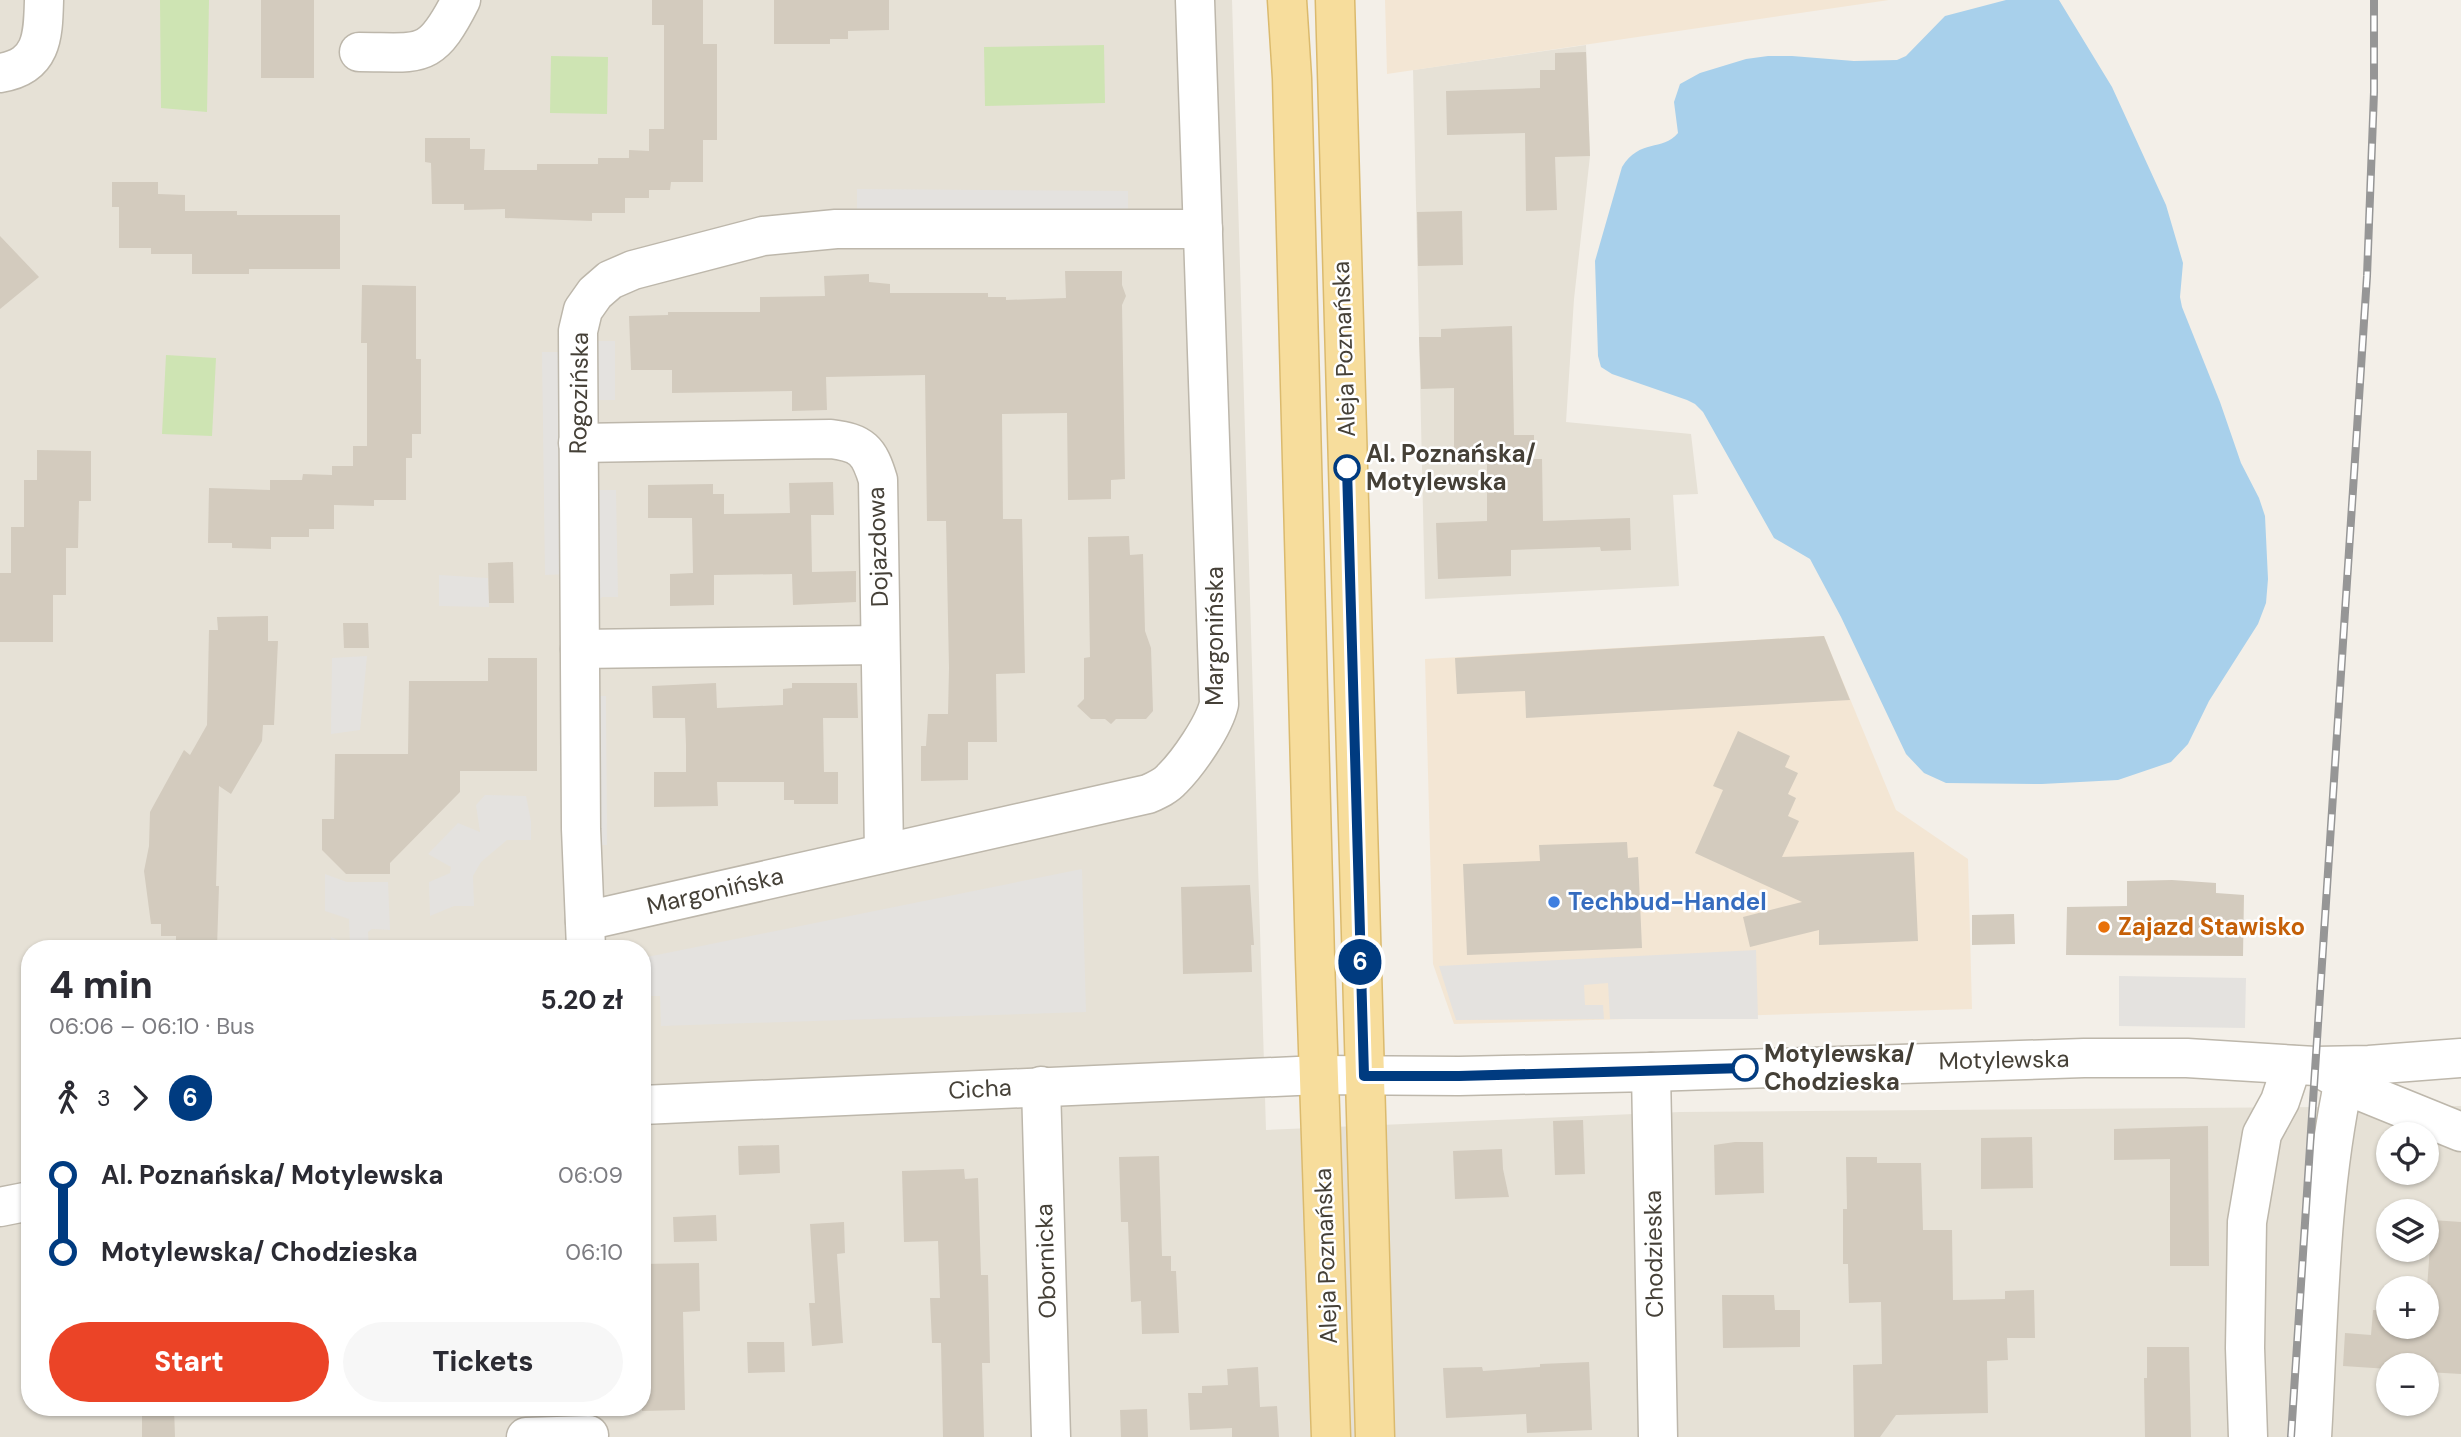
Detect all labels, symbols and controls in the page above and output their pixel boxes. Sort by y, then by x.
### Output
street label: Aleja Poznańska [1325,260,1362,438]
street label: Rogozińska [562,332,595,454]
place label: Al. Poznańska/ Motylewska [1366,438,1536,497]
marker: Al. Poznańska/ Motylewska [1334,455,1360,481]
street label: Dojazdowa [860,486,895,608]
street label: Margonińska [1199,566,1230,706]
street label: Margonińska [643,860,786,921]
place label: Techbud-Handel [1568,886,1767,917]
marker: Techbud-Handel [1546,894,1562,910]
place label: Zajazd Stawisko [2118,911,2305,942]
marker: Zajazd Stawisko [2096,919,2112,935]
line badge: 6 [1337,939,1383,985]
text: 6 [1352,946,1368,977]
text: 4 min [49,960,153,1010]
text: 5.20 zł [541,983,623,1017]
text: 06:06 – 06:10 · Bus [49,1011,255,1041]
place label: Motylewska/ Chodzieska [1764,1038,1915,1097]
street label: Motylewska [1938,1043,2070,1076]
marker: Motylewska/ Chodzieska [1732,1055,1758,1081]
street label: Cicha [947,1071,1013,1106]
icon: walk [49,1079,87,1117]
icon: forward [121,1079,159,1117]
text: 6 [183,1082,198,1113]
text: 3 [97,1083,111,1113]
map controls [2376,1122,2439,1416]
button: locate [2376,1122,2439,1185]
text: Al. Poznańska/ Motylewska [101,1158,443,1192]
text: 06:09 [558,1160,623,1190]
street label: Aleja Poznańska [1307,1167,1344,1345]
street label: Chodzieska [1637,1190,1670,1318]
button: layers [2376,1199,2439,1262]
street label: Obornicka [1028,1203,1063,1319]
text: Motylewska/ Chodzieska [101,1235,418,1269]
text: 06:10 [565,1237,623,1267]
button: + [2376,1276,2439,1339]
button: Start [49,1322,329,1402]
button: Tickets [343,1322,623,1402]
button: − [2376,1353,2439,1416]

